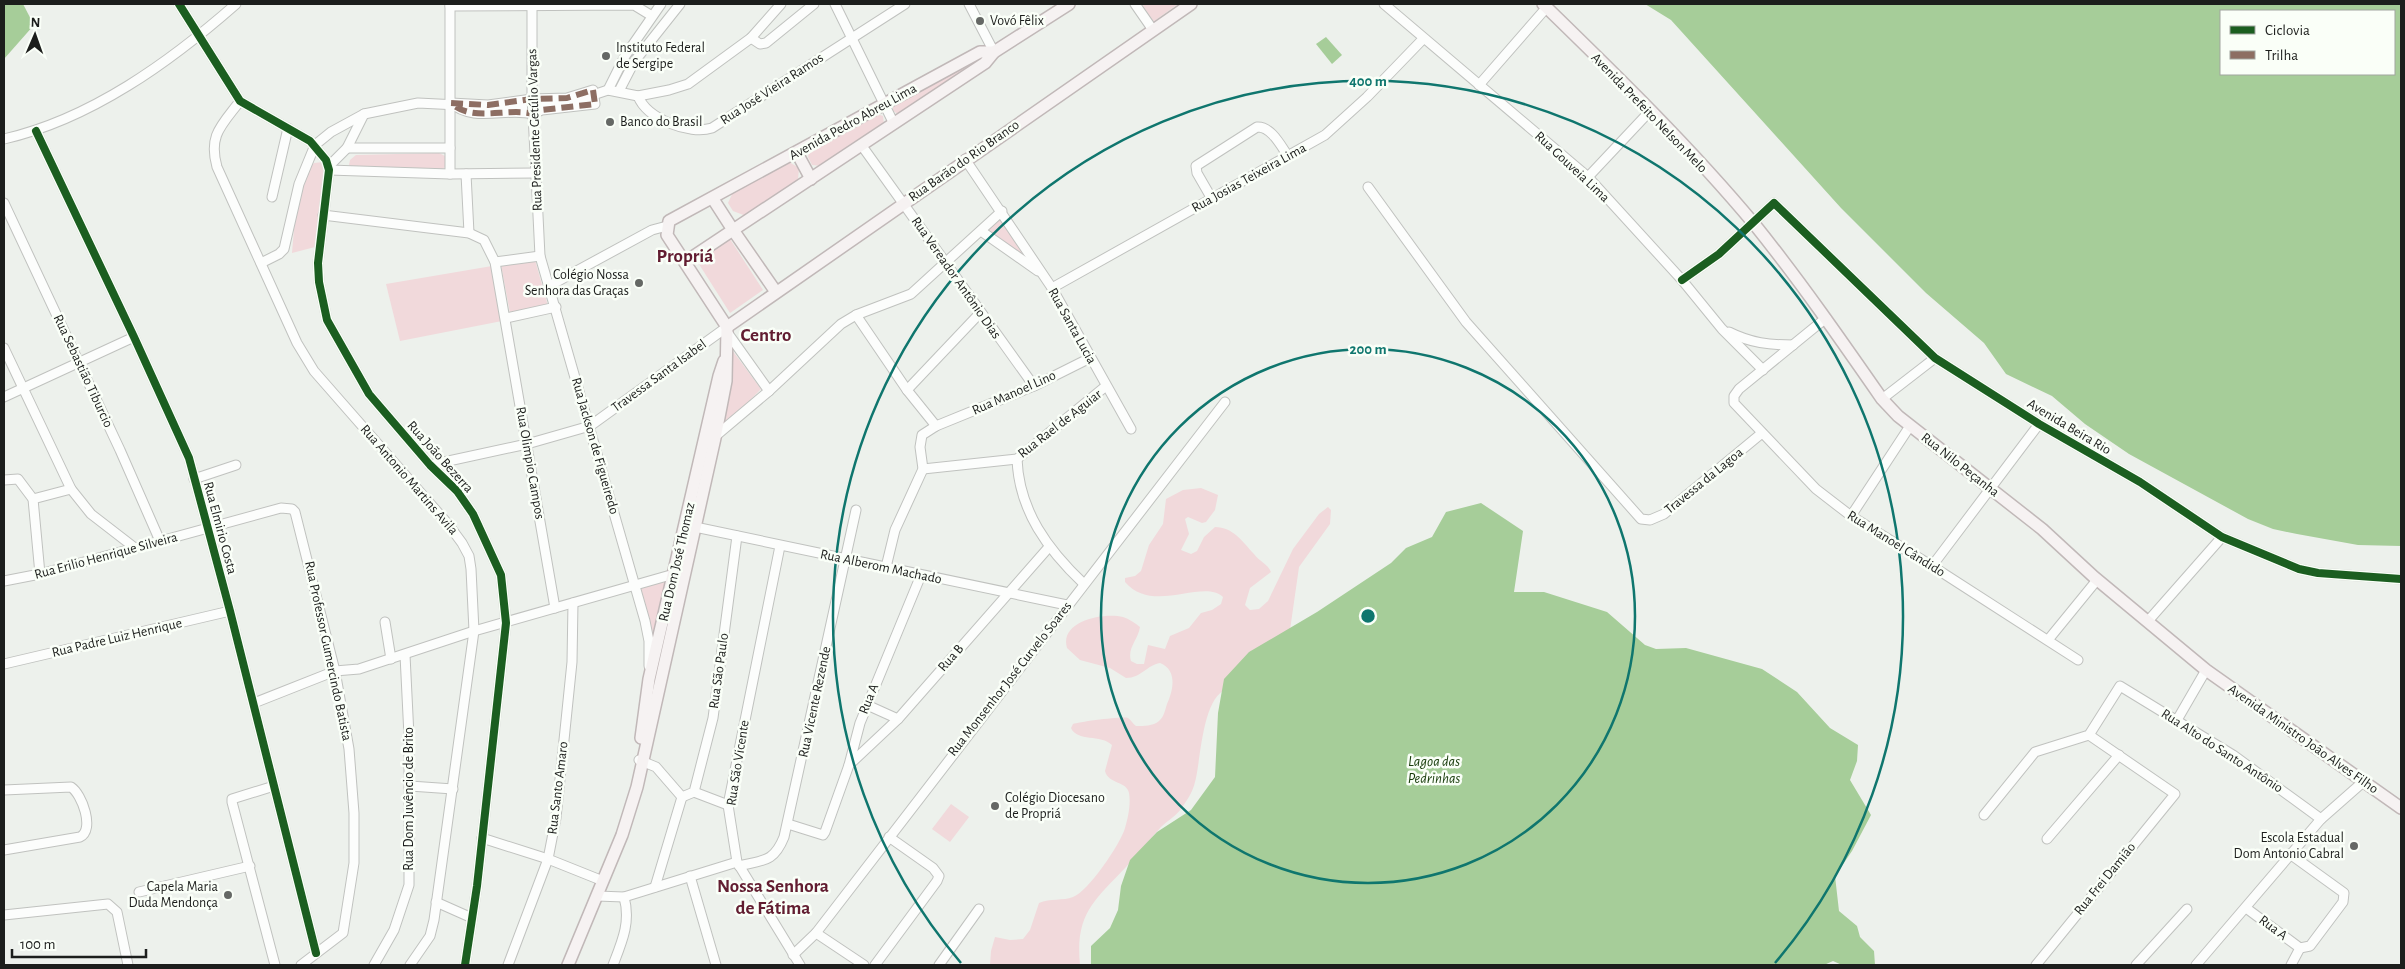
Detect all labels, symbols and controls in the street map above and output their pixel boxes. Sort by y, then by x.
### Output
north arrow [10,10,60,60]
legend [2220,10,2395,75]
place label: Vovó Fêlix [990,14,1044,28]
marker: Vovó Fêlix [974,15,986,27]
text: N [30,16,41,30]
text: Ciclovia [2265,23,2310,38]
place label: Instituto Federal de Sergipe [616,41,705,71]
text: Trilha [2265,48,2298,63]
street label: Rua Presidente Getúlio Vargas [525,49,545,211]
marker: Instituto Federal de Sergipe [600,50,612,62]
street label: Rua José Vieira Ramos [718,51,826,127]
street label: Avenida Prefeito Nelson Melo [1588,51,1710,176]
text: 400 m [1349,74,1387,89]
street label: Avenida Pedro Abreu Lima [787,81,919,163]
place label: Banco do Brasil [620,115,702,129]
marker: Banco do Brasil [604,116,616,128]
street label: Rua Barão do Rio Branco [906,117,1022,204]
street label: Rua Gouveia Lima [1532,129,1612,205]
street label: Rua Josias Teixeira Lima [1189,140,1309,215]
street label: Rua Vereador Antônio Dias [909,214,1003,342]
district label: Propriá [657,247,713,266]
place label: Colégio Nossa Senhora das Graças [525,268,630,298]
marker: Colégio Nossa Senhora das Graças [633,277,645,289]
street label: Rua Santa Lucia [1045,286,1099,367]
street label: Rua Sebastião Tiburcio [51,312,115,430]
district label: Centro [741,326,791,345]
street label: Travessa Santa Isabel [609,337,709,415]
text: 200 m [1349,342,1387,357]
street label: Rua Manoel Lino [970,368,1058,418]
street label: Rua Jackson de Figueiredo [569,376,621,516]
street label: Rua Rael de Aguiar [1016,387,1105,461]
street label: Avenida Beira Rio [2025,397,2113,458]
street label: Rua Olimpio Campos [513,406,547,520]
street label: Rua João Bezerra [404,418,476,496]
street label: Rua Antonio Martins Avila [358,422,461,538]
street label: Rua Nilo Peçanha [1918,430,2002,500]
street label: Travessa da Lagoa [1662,445,1746,517]
street label: Rua Elmirio Costa [201,480,239,576]
street label: Rua Dom José Thomaz [656,501,698,623]
street label: Rua Manoel Cândido [1845,508,1948,580]
street label: Rua Erilio Henrique Silveira [33,530,180,582]
street label: Rua Alberom Machado [819,547,943,587]
street label: Rua Professor Gumercindo Batista [302,560,354,743]
street label: Rua Monsenhor José Curvelo Soares [945,599,1075,759]
centre of rings [1359,607,1377,625]
street label: Rua Padre Luiz Henrique [51,616,183,660]
street label: Rua São Paulo [707,632,731,710]
street label: Rua B [936,642,966,674]
street label: Rua Vicente Rezende [796,645,834,759]
street label: Rua A [857,682,881,716]
street label: Avenida Ministro João Alves Filho [2225,682,2381,796]
street label: Rua Alto do Santo Antônio [2159,706,2285,796]
street label: Rua São Vicente [724,719,752,807]
street label: Rua Dom Juvêncio de Brito [402,727,416,871]
street label: Rua Santo Amaro [545,741,571,835]
water label: Lagoa das Pedrinhas [1408,754,1461,786]
place label: Colégio Diocesano de Propriá [1005,791,1105,821]
marker: Colégio Diocesano de Propriá [989,800,1001,812]
place label: Escola Estadual Dom Antonio Cabral [2234,831,2344,861]
street label: Rua Frei Damião [2072,840,2138,918]
marker: Escola Estadual Dom Antonio Cabral [2348,840,2360,852]
district label: Nossa Senhora de Fátima [717,877,829,918]
place label: Capela Maria Duda Mendonça [128,880,219,910]
marker: Capela Maria Duda Mendonça [222,889,234,901]
street label: Rua A [2256,913,2290,943]
scale bar [12,926,146,958]
text: 100 m [20,937,55,952]

